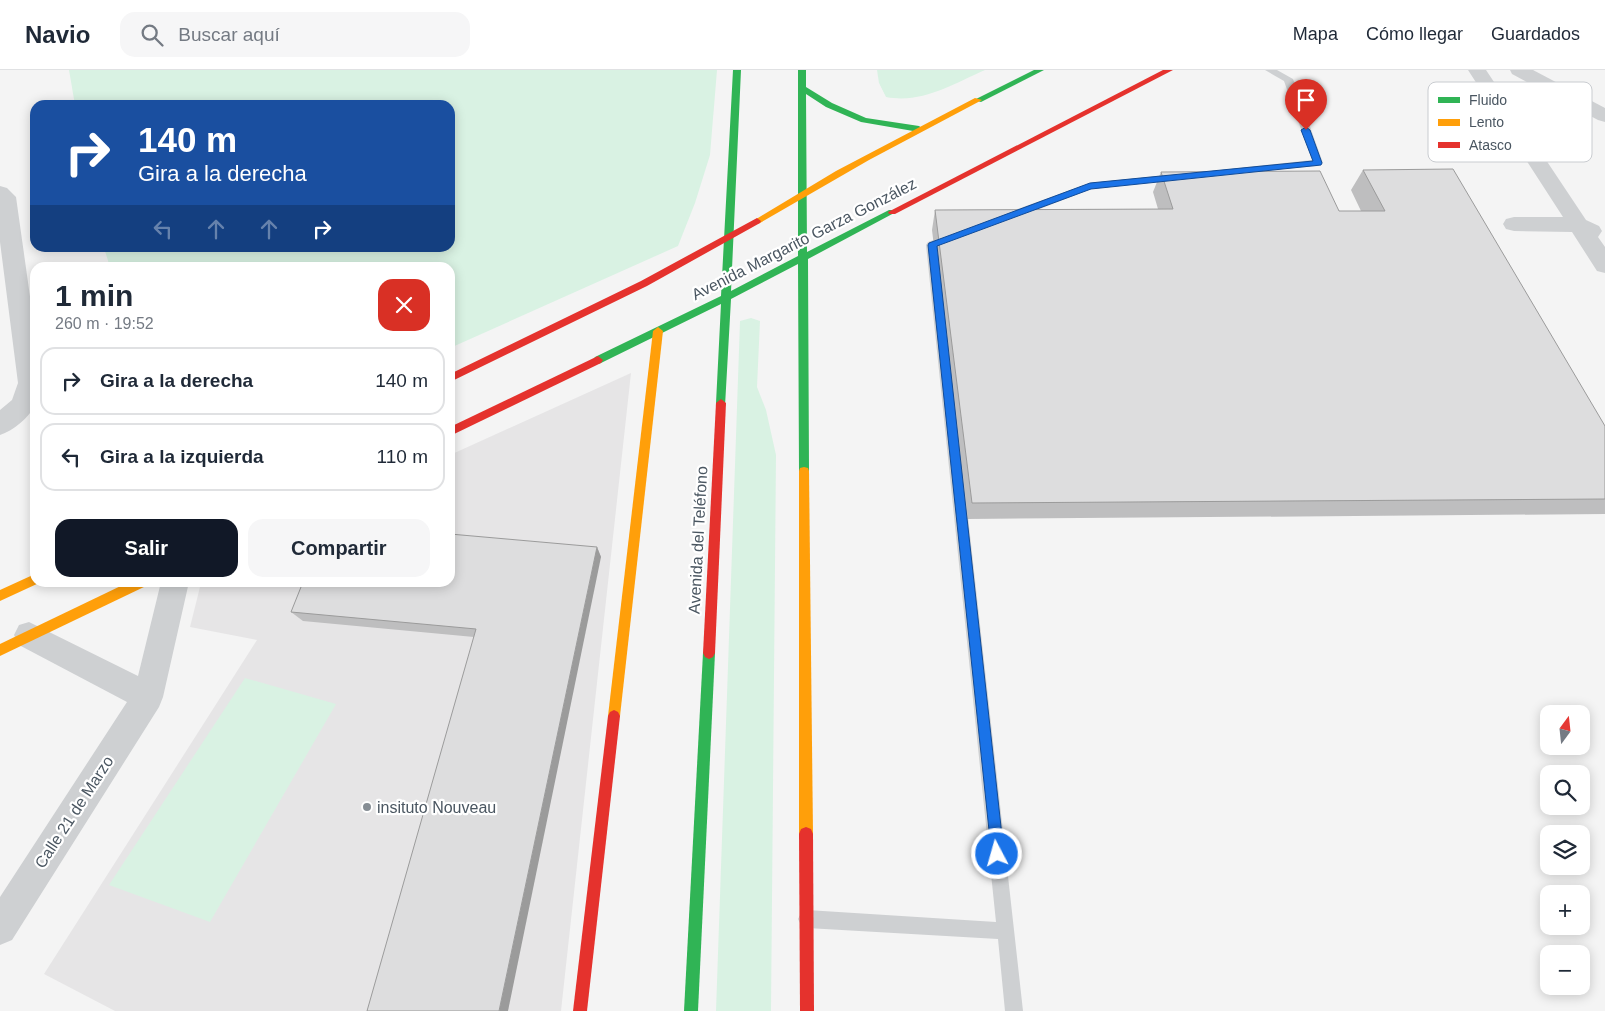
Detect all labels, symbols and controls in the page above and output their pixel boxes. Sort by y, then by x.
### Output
search box [120,12,470,57]
text: Navio [25,21,90,48]
icon: search [138,21,166,49]
text: Buscar aquí [178,24,280,45]
text: Mapa [1293,24,1338,44]
text: Cómo llegar [1366,24,1463,44]
text: Guardados [1491,24,1580,44]
pin [1285,79,1327,130]
legend [1428,82,1592,162]
icon: arrive [1292,86,1320,114]
text: Fluido [1469,92,1507,108]
text: Lento [1469,114,1504,130]
icon: right [55,120,120,185]
text: 140 m [138,120,237,159]
text: Atasco [1469,137,1512,153]
text: Gira a la derecha [138,161,307,186]
street label: Avenida Margarito Garza González [689,175,919,303]
icon: left [149,215,177,243]
icon: ahead [202,215,230,243]
icon: ahead [255,215,283,243]
icon: right [308,215,336,243]
text: 1 min [55,279,133,312]
button: close [378,279,430,331]
text: 260 m · 19:52 [55,315,154,332]
icon: right [57,367,85,395]
text: Gira a la derecha [100,370,253,391]
text: 140 m [375,370,428,391]
icon: left [57,443,85,471]
text: Gira a la izquierda [100,446,264,467]
text: 110 m [377,446,428,467]
street label: Avenida del Teléfono [686,466,710,614]
button: Salir [55,519,238,577]
button: Compartir [248,519,430,577]
north arrow [1540,705,1590,755]
map controls [1540,705,1590,995]
street label: Calle 21 de Marzo [32,753,117,871]
button: search [1540,765,1590,815]
place label: insituto Nouveau [377,799,496,816]
marker: insituto Nouveau [361,801,373,813]
button: layers [1540,825,1590,875]
position arrow [970,827,1022,879]
button: + [1540,885,1590,935]
button: − [1540,945,1590,995]

